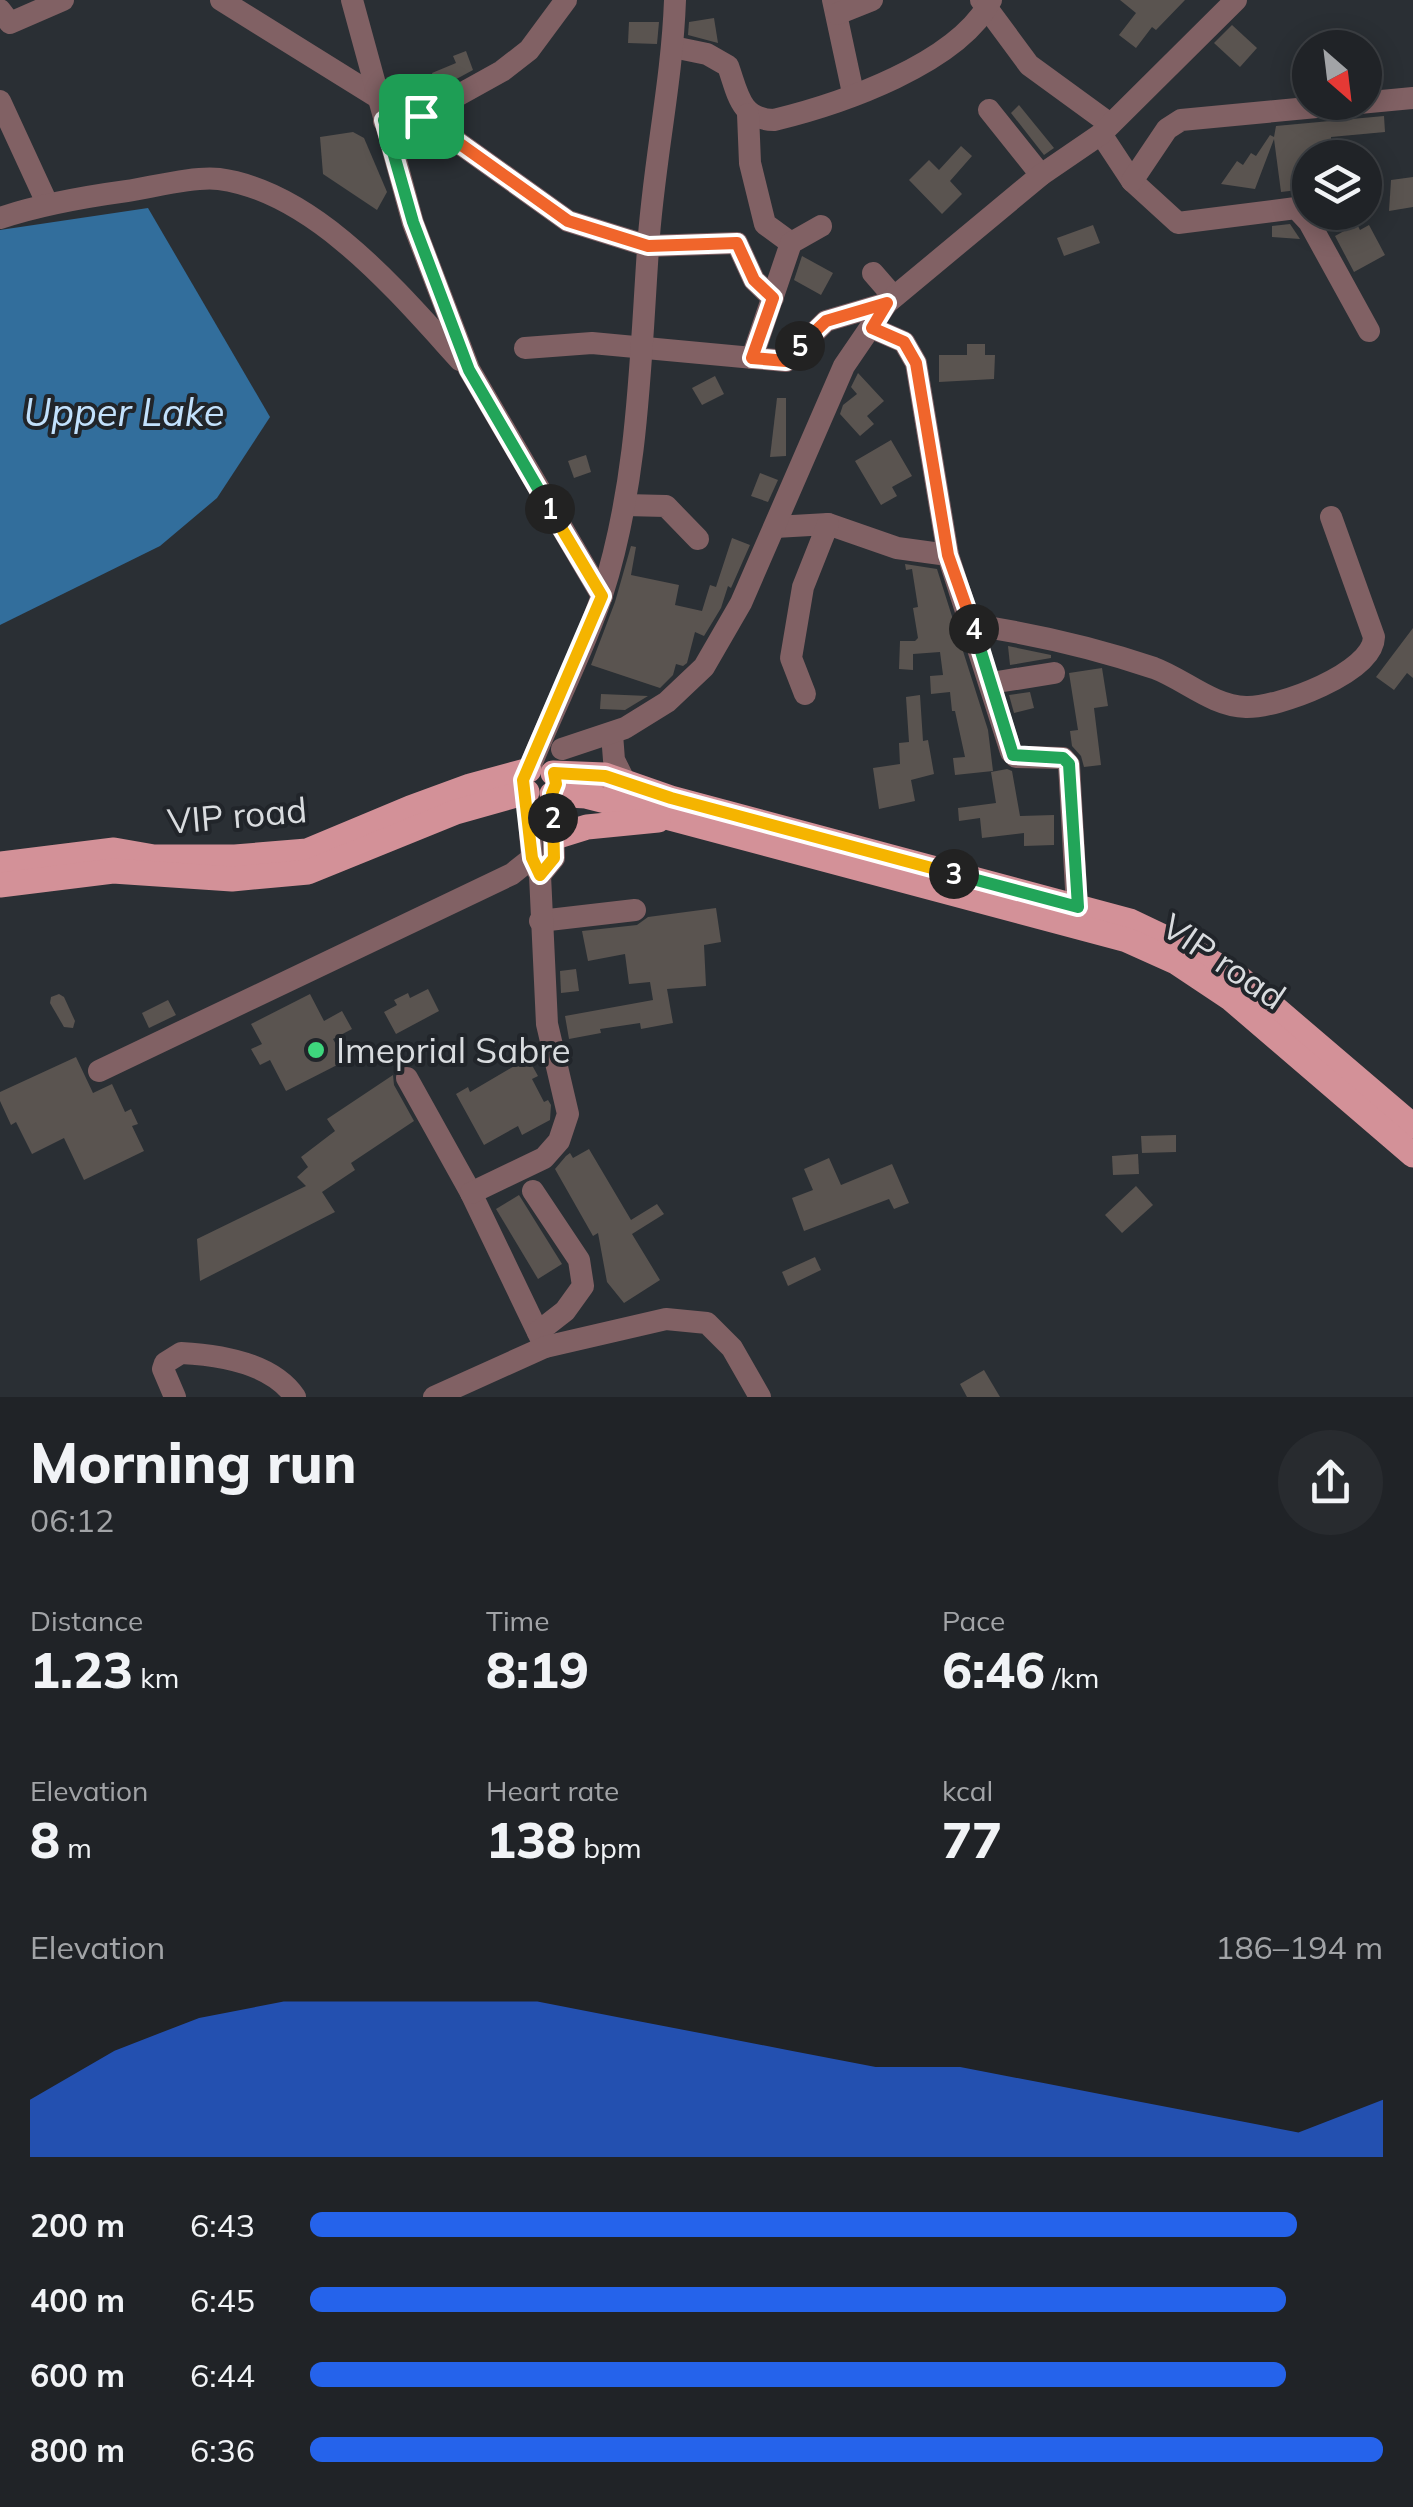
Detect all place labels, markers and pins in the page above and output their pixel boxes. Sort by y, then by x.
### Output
pin [379,74,464,159]
pin: 5 [775,321,825,371]
pin: 1 [525,484,575,534]
pin: 4 [949,604,999,654]
pin: 2 [528,793,578,843]
pin: 3 [929,849,979,899]
place label: Imeprial Sabre [336,1028,571,1072]
marker: Imeprial Sabre [305,1039,327,1061]

